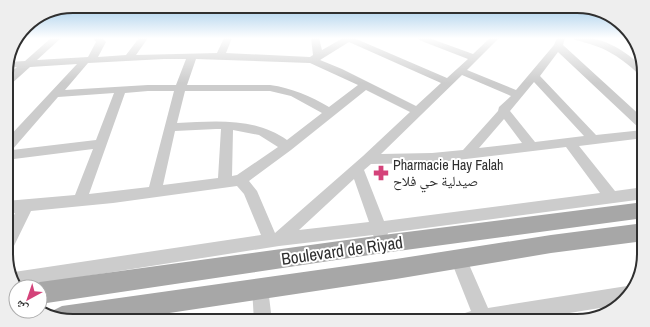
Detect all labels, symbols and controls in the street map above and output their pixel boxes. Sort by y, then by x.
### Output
place label: Pharmacie Hay Falah صيدلية حي فلاح [393,156,503,193]
pharmacy icon: Pharmacie Hay Falah صيدلية حي فلاح [372,164,390,182]
street label: Boulevard de Riyad [280,230,404,270]
north arrow [8,279,48,319]
text: ش [12,297,31,316]

